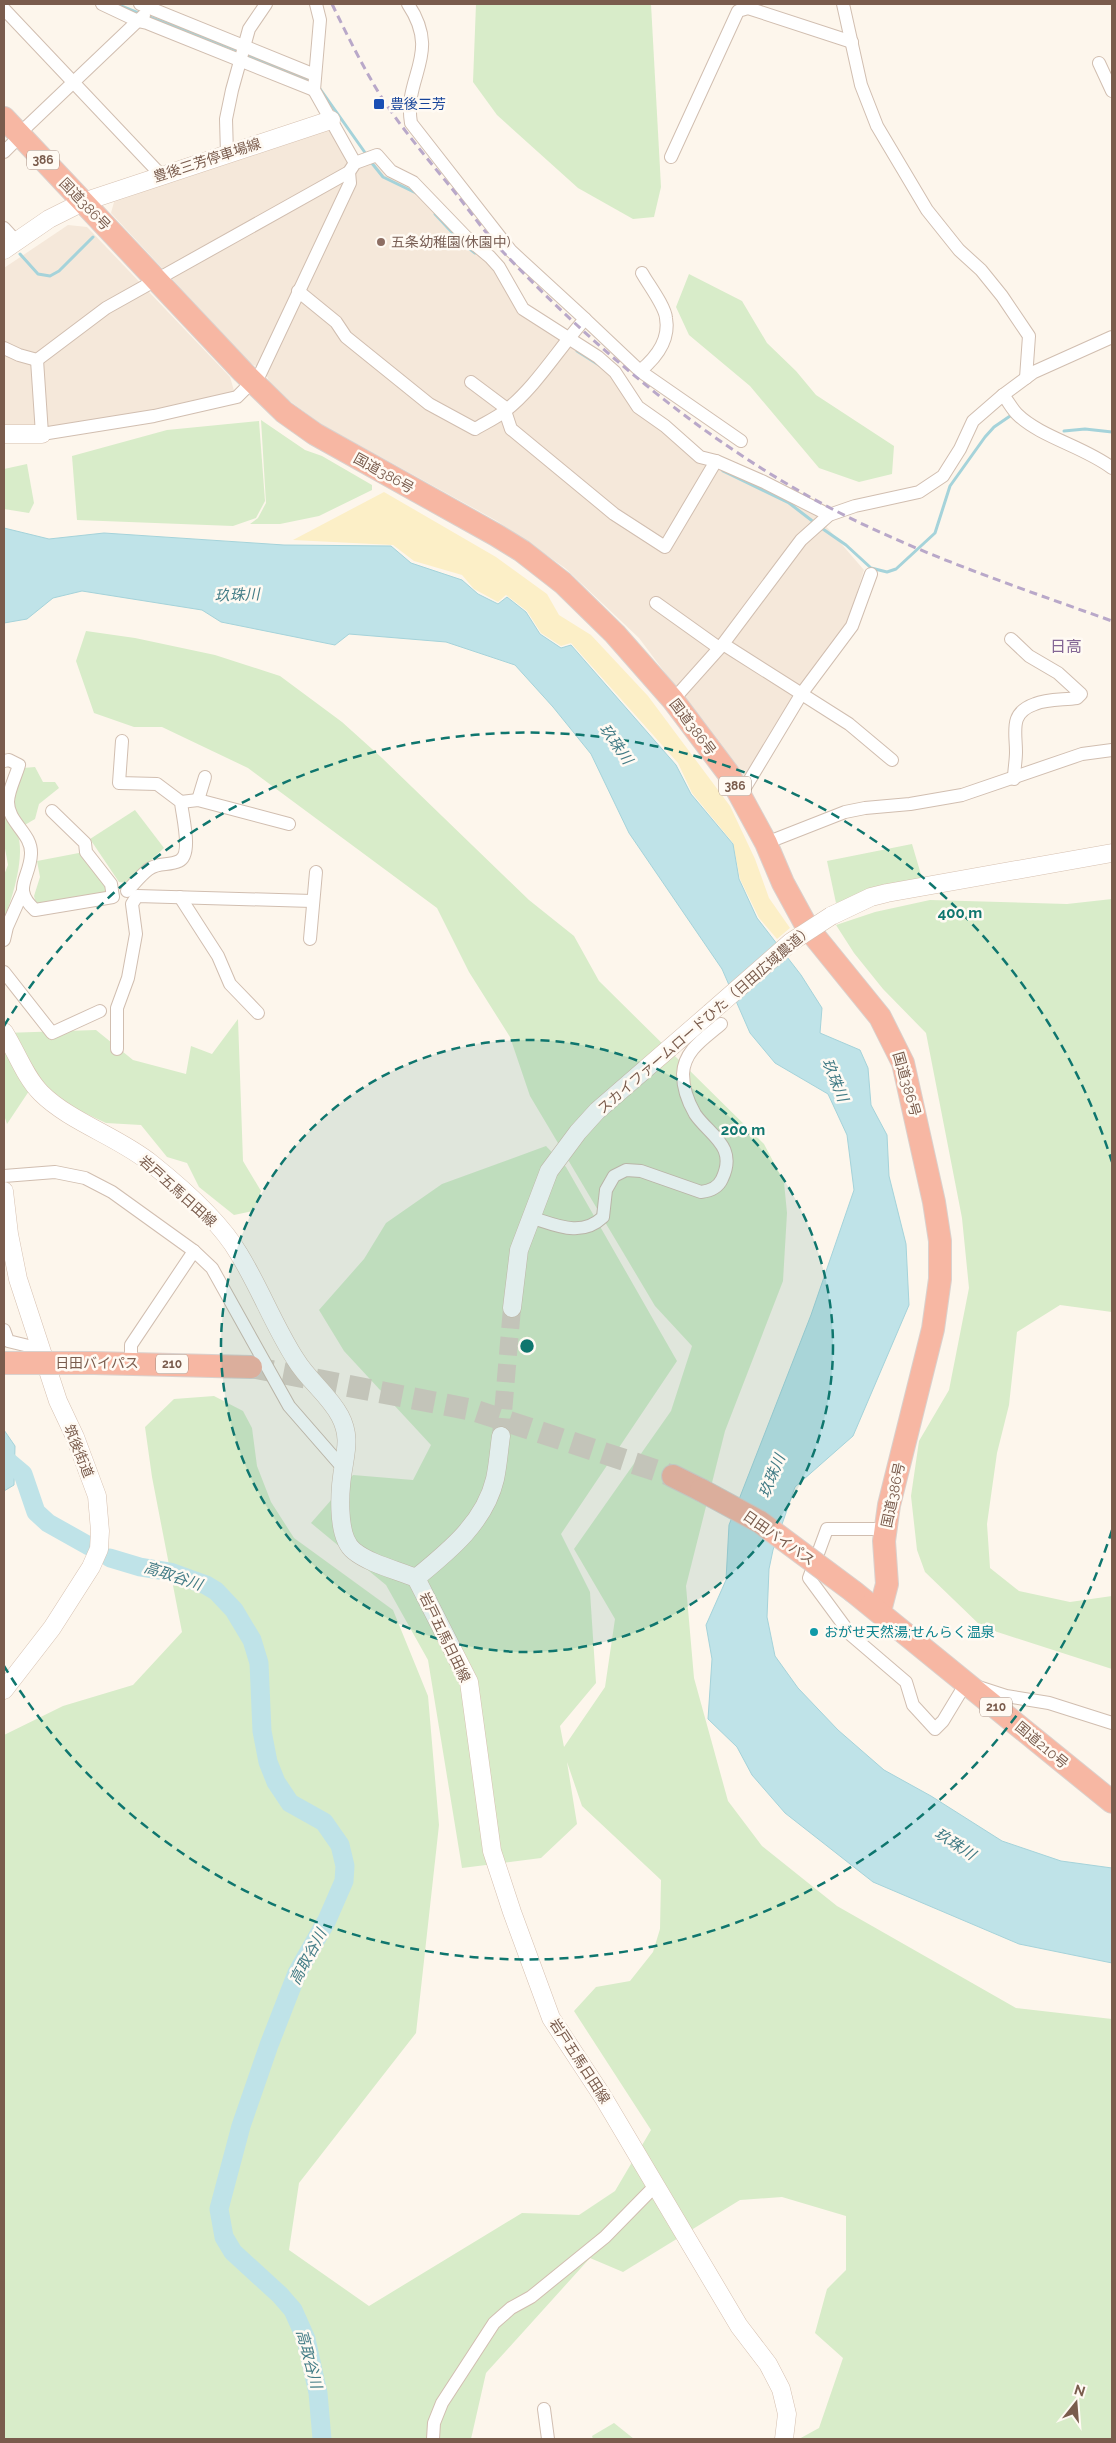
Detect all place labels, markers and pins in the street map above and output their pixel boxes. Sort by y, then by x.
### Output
place label: 豊後三芳 [390,96,446,112]
marker: 豊後三芳 [372,97,386,111]
place label: 五条幼稚園(休園中) [391,234,511,250]
marker: 五条幼稚園(休園中) [375,236,387,248]
centre of rings [518,1337,536,1355]
place label: おがせ天然湯;せんらく温泉 [824,1624,995,1640]
marker: おがせ天然湯;せんらく温泉 [808,1626,820,1638]

